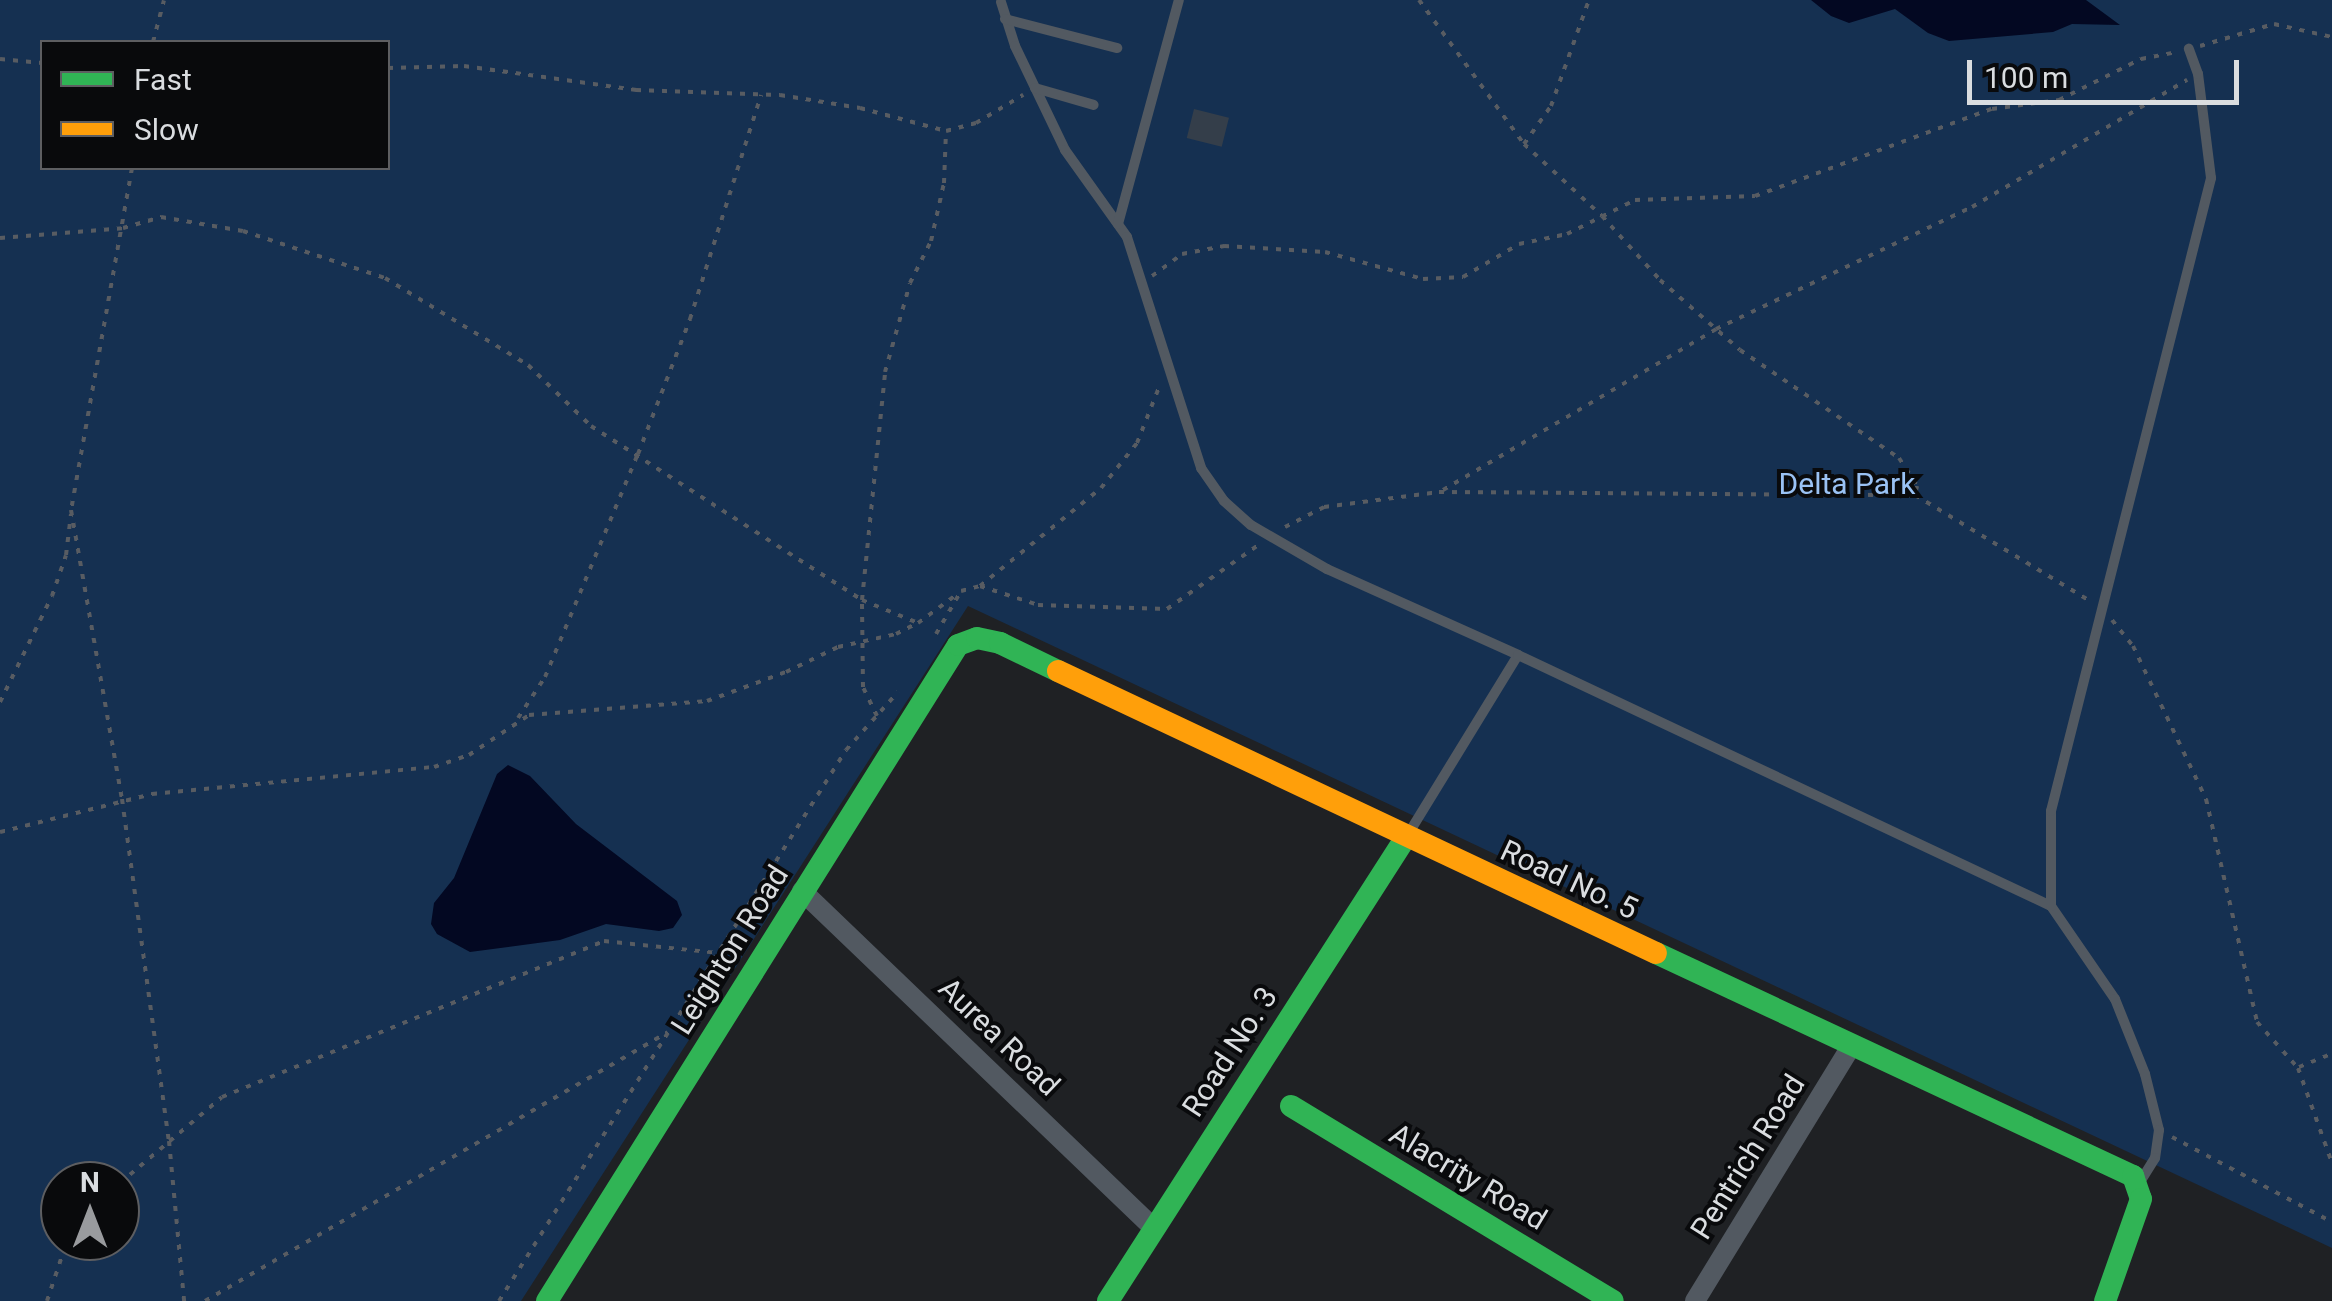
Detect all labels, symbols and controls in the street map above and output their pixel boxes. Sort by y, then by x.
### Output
legend [40,40,390,170]
scale bar [1972,40,2244,102]
text: 100 m [1984,60,2068,95]
text: Fast [134,62,192,97]
text: Slow [134,112,199,147]
park label: Delta Park [1779,466,1915,502]
street label: Road No. 5 [1495,833,1643,927]
street label: Leighton Road [664,859,796,1041]
street label: Aurea Road [931,970,1067,1104]
street label: Road No. 3 [1175,981,1285,1123]
street label: Pentrich Road [1683,1068,1813,1246]
street label: Alacrity Road [1383,1116,1553,1238]
north arrow [40,1161,140,1261]
text: N [80,1166,100,1199]

